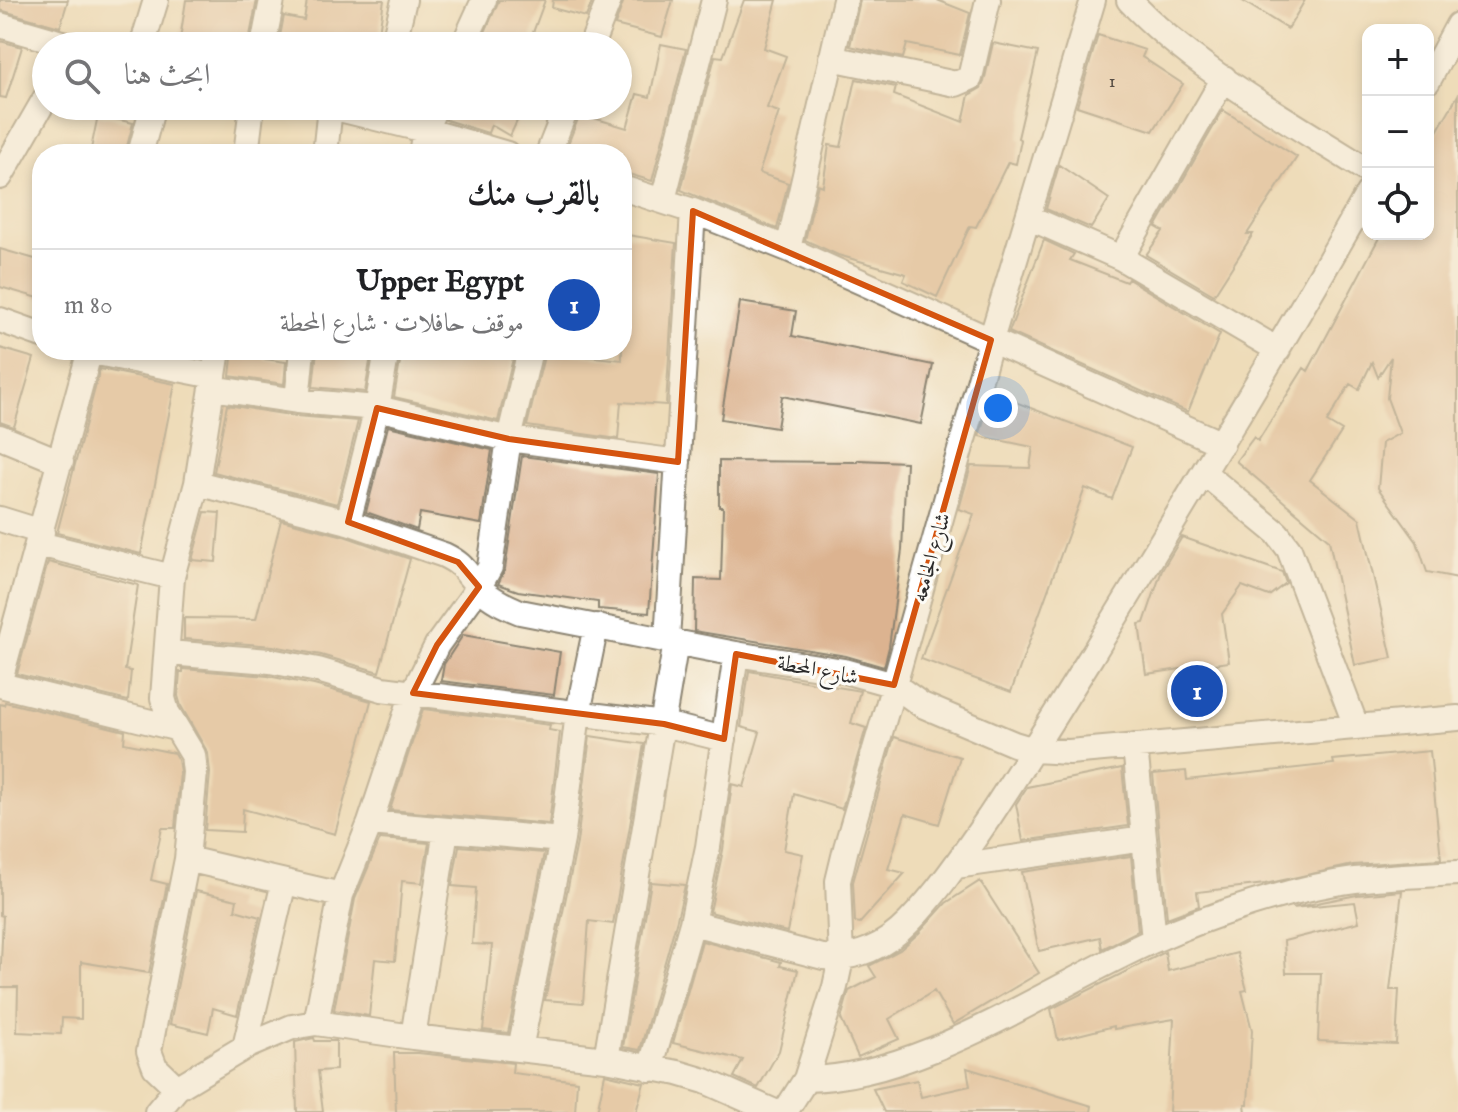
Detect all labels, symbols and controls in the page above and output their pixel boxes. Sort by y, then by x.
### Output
map controls [1362,24,1434,240]
button: + [1362,24,1434,96]
search box [32,32,632,120]
icon: search [60,54,104,98]
text: ابحث هنا [124,57,211,95]
house number: 1 [1109,71,1115,94]
button: − [1362,96,1434,168]
button: locate [1362,168,1434,240]
text: بالقرب منك [467,173,600,216]
text: Upper Egypt [356,264,524,302]
text: 80 m [64,289,113,322]
text: 1 [569,289,579,322]
text: موقف حافلات · شارع المحطة [280,307,524,340]
your location [978,388,1018,428]
street label: شارع الجامعه [906,510,961,606]
street label: شارع المحطة [774,649,861,695]
pin: 1 [1171,661,1223,721]

